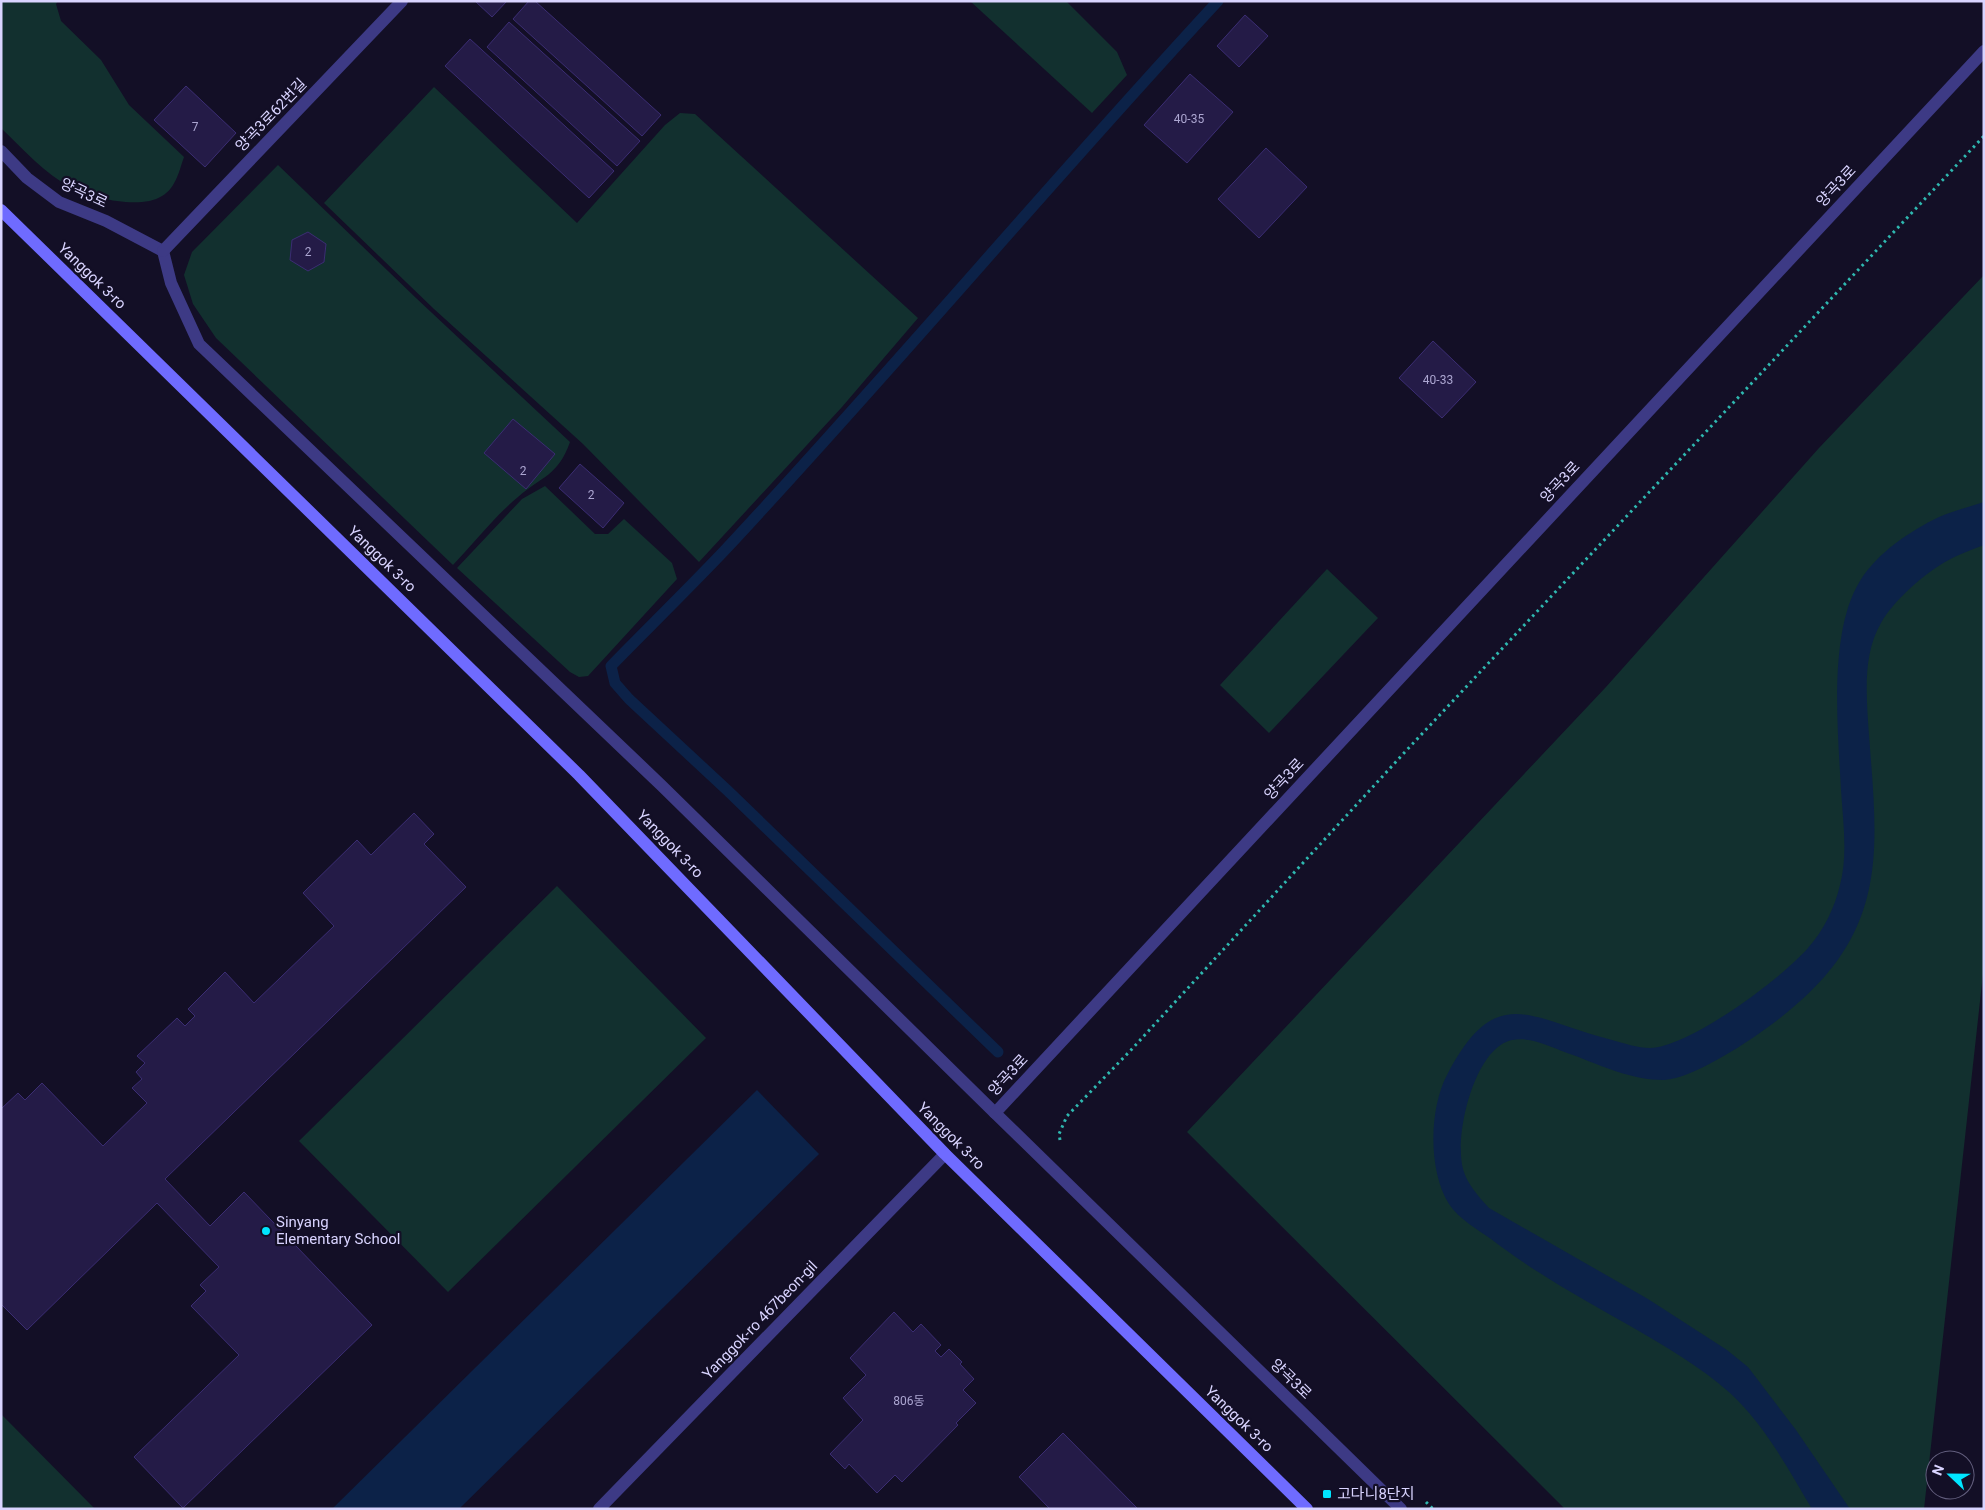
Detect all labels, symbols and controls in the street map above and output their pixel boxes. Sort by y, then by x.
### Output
street label: 양곡3로62번길 [232,75,310,155]
house number: 40-35 [1174,112,1204,126]
house number: 7 [192,120,199,134]
street label: 양곡3로 [1812,162,1860,210]
street label: 양곡3로 [58,174,110,212]
street label: Yanggok 3-ro [54,239,130,313]
house number: 2 [305,245,312,259]
house number: 40-33 [1423,373,1453,387]
street label: 양곡3로 [1536,458,1584,506]
house number: 2 [520,464,527,478]
house number: 2 [588,488,595,502]
street label: Yanggok 3-ro [344,522,420,596]
street label: 양곡3로 [1260,755,1308,803]
street label: Yanggok 3-ro [633,806,707,882]
street label: 양곡3로 [984,1051,1032,1099]
street label: Yanggok 3-ro [914,1099,988,1173]
place label: Sinyang Elementary School [276,1213,400,1248]
marker: Sinyang Elementary School [260,1225,272,1237]
street label: Yanggok-ro 467beon-gil [699,1257,821,1383]
street label: 양곡3로 [1267,1355,1315,1403]
street label: Yanggok 3-ro [1201,1382,1277,1456]
house number: 806동 [893,1394,925,1408]
north arrow [1925,1450,1975,1500]
text: N [1929,1463,1947,1478]
place label: 고다니8단지 [1337,1485,1414,1503]
marker: 고다니8단지 [1321,1488,1333,1500]

